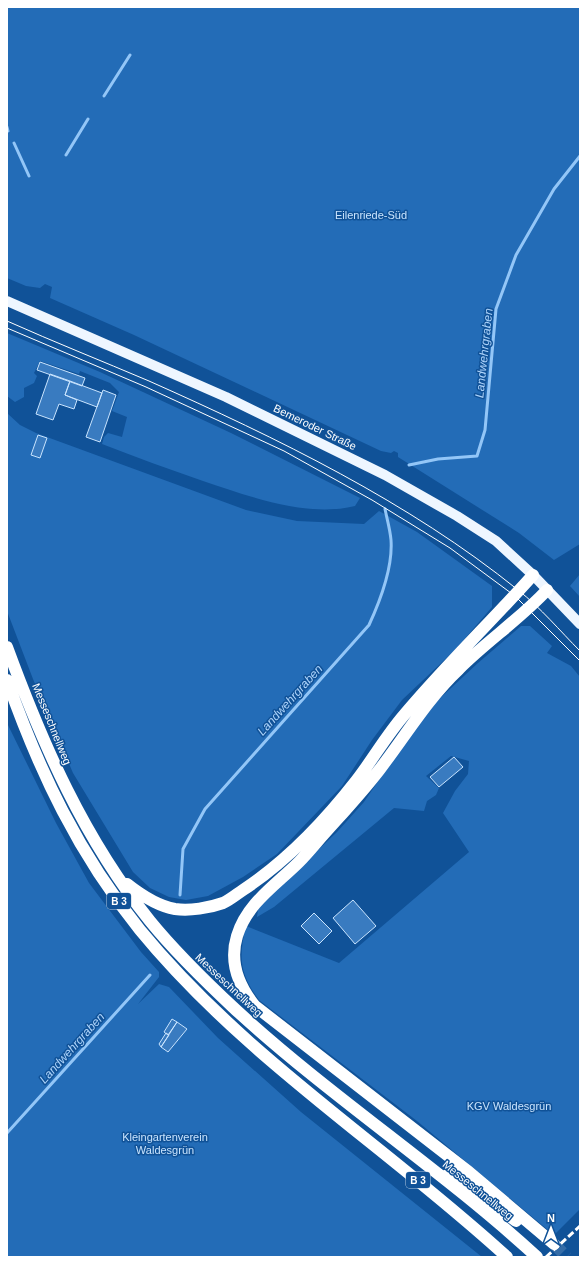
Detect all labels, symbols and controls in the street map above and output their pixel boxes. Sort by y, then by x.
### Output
park label: Eilenriede-Süd [335,209,407,221]
water label: Landwehrgraben [472,307,496,399]
street label: Bemeroder Straße [272,402,358,452]
water label: Landwehrgraben [255,662,326,738]
street label: Messeschnellweg [30,681,74,767]
road number: B 3 [107,893,131,909]
street label: Messeschnellweg [193,951,265,1019]
water label: Landwehrgraben [37,1010,108,1086]
park label: KGV Waldesgrün [467,1100,551,1112]
park label: Kleingartenverein Waldesgrün [122,1131,208,1156]
street label: Messeschnellweg [440,1158,516,1222]
road number: B 3 [406,1172,430,1188]
north arrow [531,1208,571,1248]
text: N [547,1212,555,1224]

